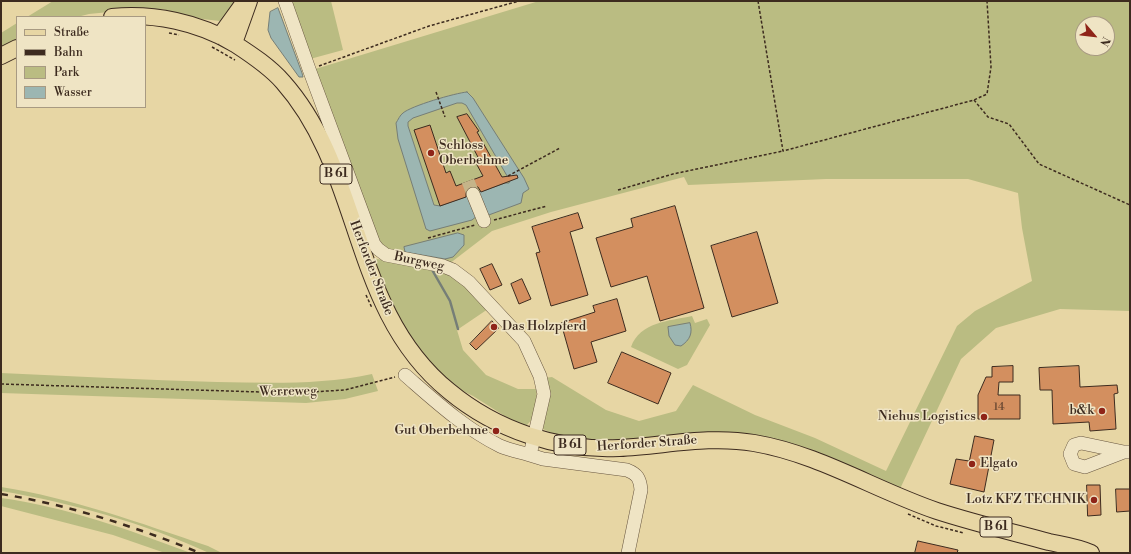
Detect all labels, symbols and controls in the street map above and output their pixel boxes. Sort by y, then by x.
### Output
legend [16,16,146,108]
north arrow [1075,16,1115,56]
text: Straße [54,25,89,40]
text: N [1096,34,1113,48]
text: Bahn [54,45,83,60]
text: Park [54,65,79,80]
text: Wasser [54,85,92,100]
place label: Schloss Oberbehme [439,138,508,169]
marker: Schloss Oberbehme [426,148,436,158]
road number: B 61 [320,164,352,184]
street label: Herforder Straße [346,218,396,318]
street label: Burgweg [392,249,446,275]
place label: Das Holzpferd [502,319,586,335]
marker: Das Holzpferd [489,322,499,332]
street label: Werreweg [259,384,317,400]
house number: 14 [994,400,1004,414]
place label: b&k [1069,403,1094,419]
marker: b&k [1097,406,1107,416]
place label: Niehus Logistics [878,409,976,425]
marker: Niehus Logistics [979,412,989,422]
place label: Gut Oberbehme [394,423,488,439]
marker: Gut Oberbehme [491,426,501,436]
street label: Herforder Straße [596,433,698,455]
road number: B 61 [554,435,586,455]
place label: Elgato [980,456,1018,472]
marker: Elgato [967,459,977,469]
place label: Lotz KFZ TECHNIK [966,492,1086,508]
marker: Lotz KFZ TECHNIK [1089,495,1099,505]
road number: B 61 [980,517,1012,537]

